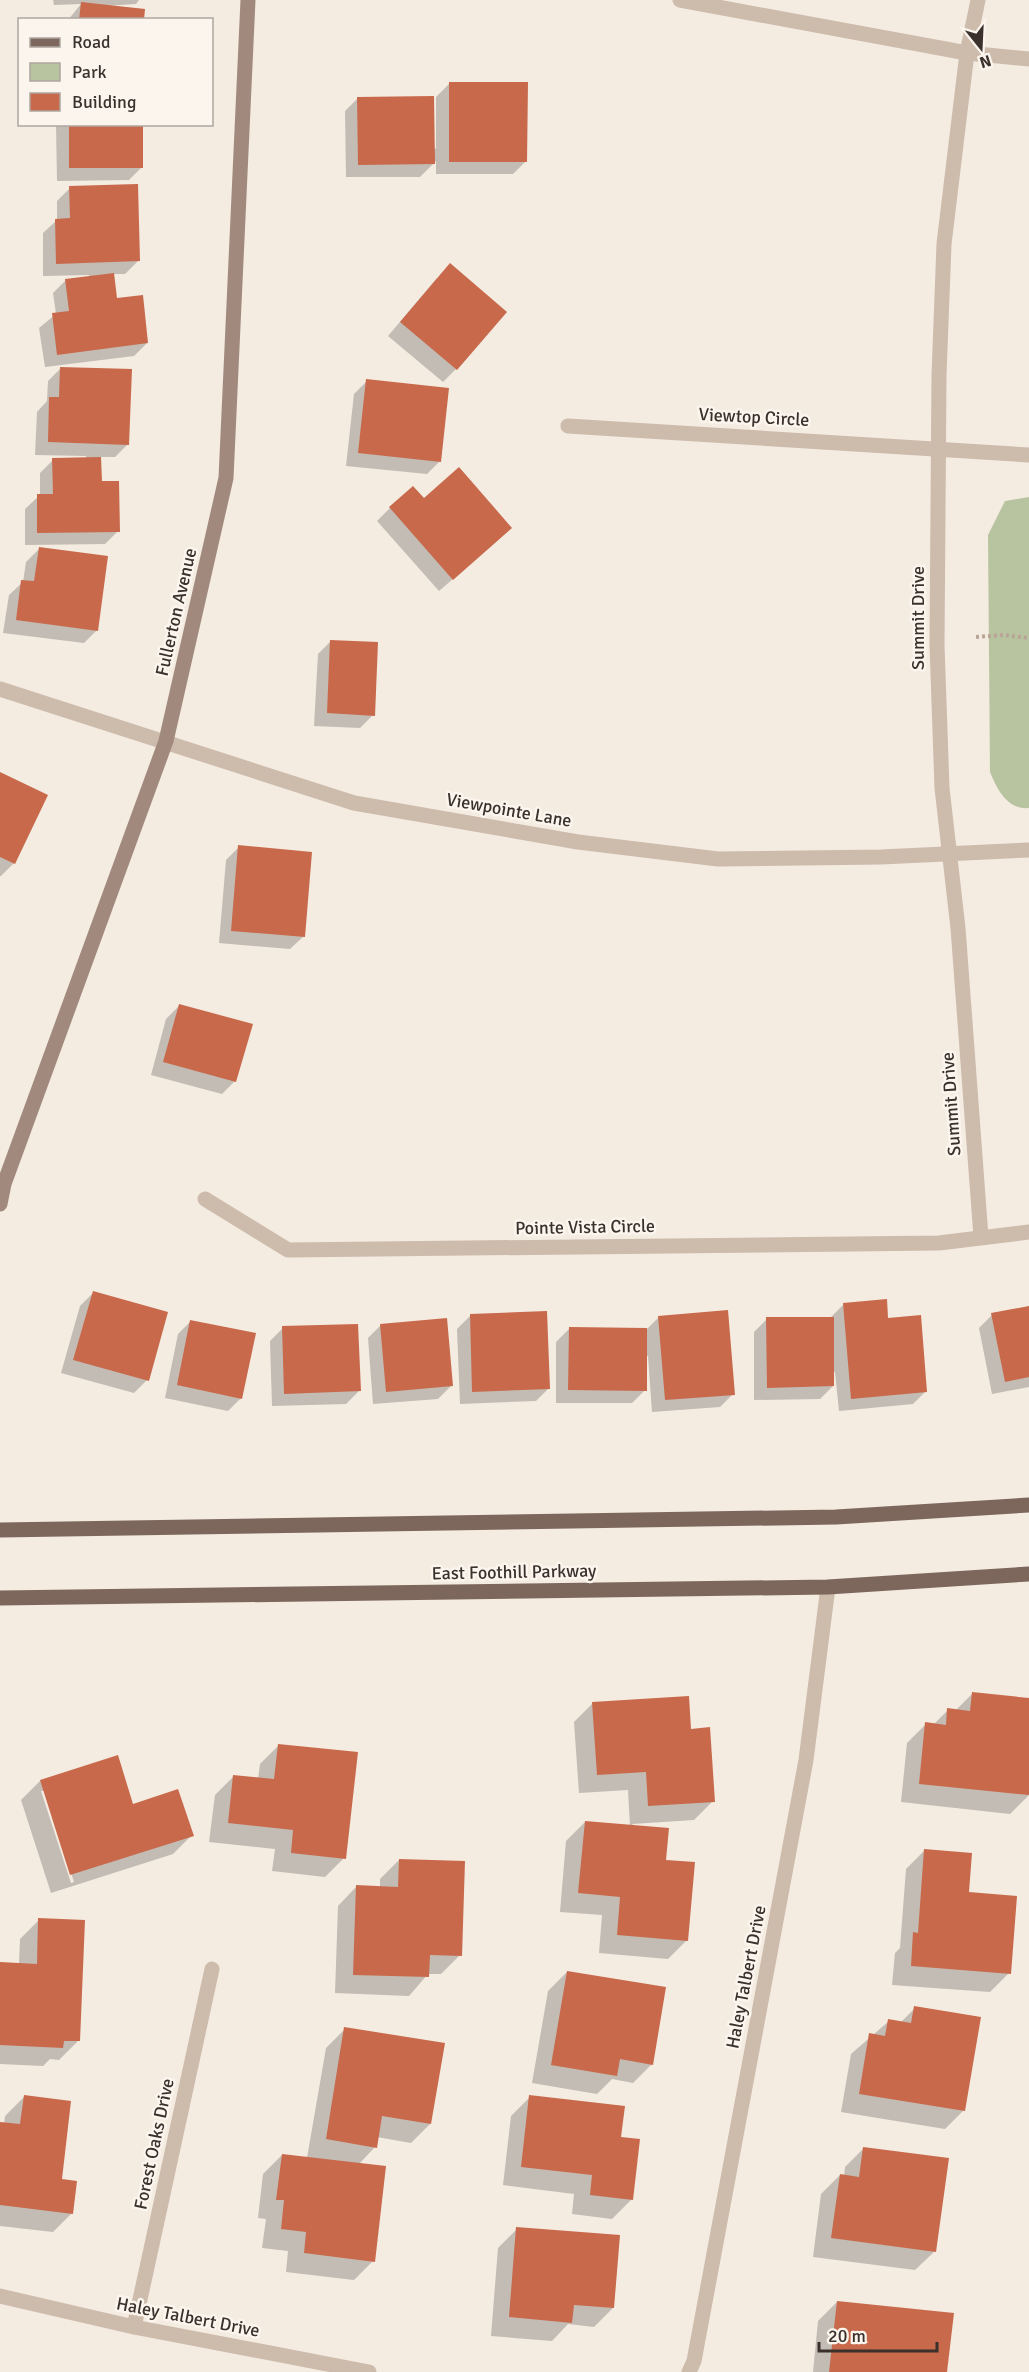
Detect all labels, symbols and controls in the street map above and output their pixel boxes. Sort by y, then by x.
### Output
legend [18,18,213,126]
north arrow [951,18,1011,78]
text: Road [72,31,111,53]
text: N [977,50,994,73]
text: Park [72,61,107,83]
text: Building [72,91,136,113]
street label: Viewtop Circle [698,403,810,431]
street label: Fullerton Avenue [151,546,201,678]
street label: Summit Drive [907,566,929,670]
street label: Viewpointe Lane [445,788,573,832]
street label: Summit Drive [936,1051,966,1157]
street label: Pointe Vista Circle [515,1215,655,1239]
street label: East Foothill Parkway [431,1560,597,1584]
street label: Haley Talbert Drive [721,1903,771,2051]
street label: Forest Oaks Drive [129,2076,179,2212]
street label: Haley Talbert Drive [114,2292,262,2342]
scale bar [819,2315,938,2353]
text: 20 m [828,2325,866,2347]

